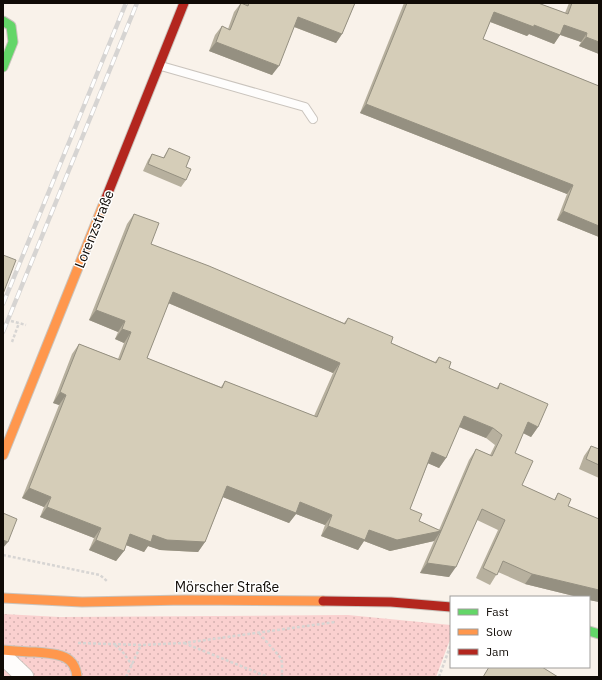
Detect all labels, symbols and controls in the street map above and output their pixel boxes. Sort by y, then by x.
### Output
street label: Lorenzstraße [70,187,118,271]
street label: Mörscher Straße [175,578,280,596]
legend [450,596,590,668]
text: Fast [486,604,509,619]
text: Slow [486,624,512,639]
text: Jam [486,644,509,659]

